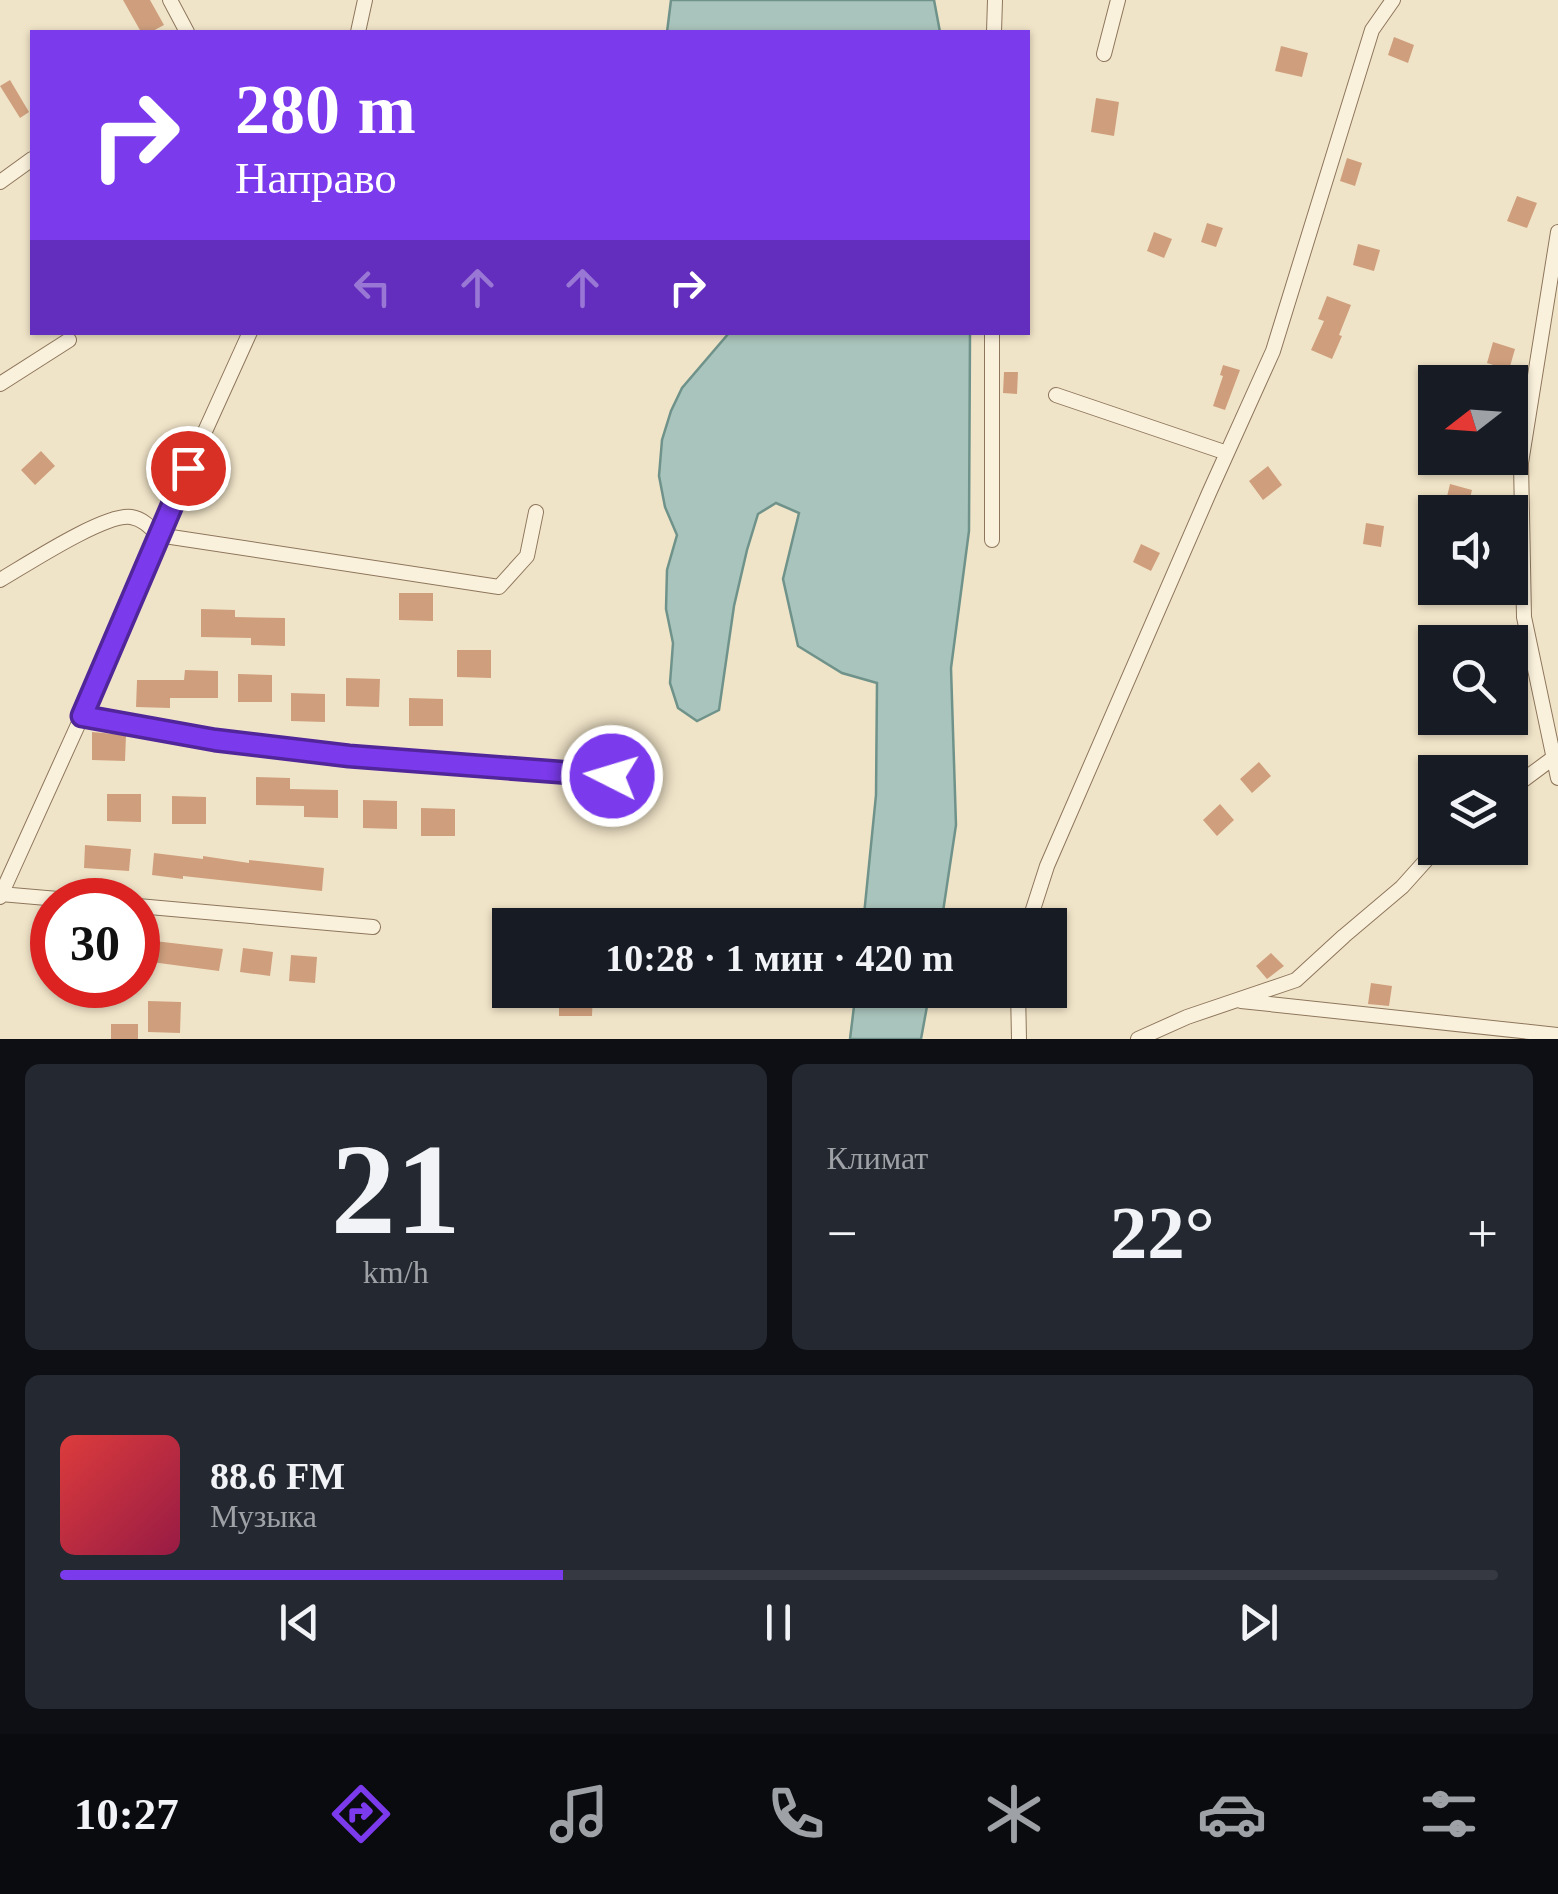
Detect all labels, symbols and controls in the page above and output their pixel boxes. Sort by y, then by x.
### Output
icon: right [70,70,200,200]
text: 280 m [235,71,416,148]
text: Направо [235,153,397,203]
icon: left [345,260,400,315]
icon: ahead [450,260,505,315]
icon: ahead [555,260,610,315]
icon: right [660,260,715,315]
north arrow [1418,365,1528,475]
map controls [1418,365,1528,865]
pin [146,426,231,511]
icon: arrive [161,441,216,496]
button: sound [1418,495,1528,605]
button: search [1418,625,1528,735]
position arrow [560,724,664,828]
button: layers [1418,755,1528,865]
speed limit sign: 30 [30,878,160,1008]
text: 10:28 · 1 мин · 420 m [605,937,954,979]
text: 21 [331,1117,461,1261]
text: Климат [827,1140,928,1176]
text: 22° [1110,1191,1215,1274]
text: − [827,1203,858,1264]
text: + [1467,1203,1498,1264]
text: km/h [363,1254,429,1290]
text: 88.6 FM [210,1455,345,1497]
text: Музыка [210,1498,317,1534]
icon: previous [272,1595,327,1650]
icon: pause [751,1595,806,1650]
icon: next [1231,1595,1286,1650]
icon: directions [326,1779,396,1849]
icon: music [544,1779,614,1849]
icon: phone [761,1779,831,1849]
icon: climate [979,1779,1049,1849]
icon: car [1197,1779,1267,1849]
icon: filters [1414,1779,1484,1849]
text: 10:27 [74,1789,179,1839]

